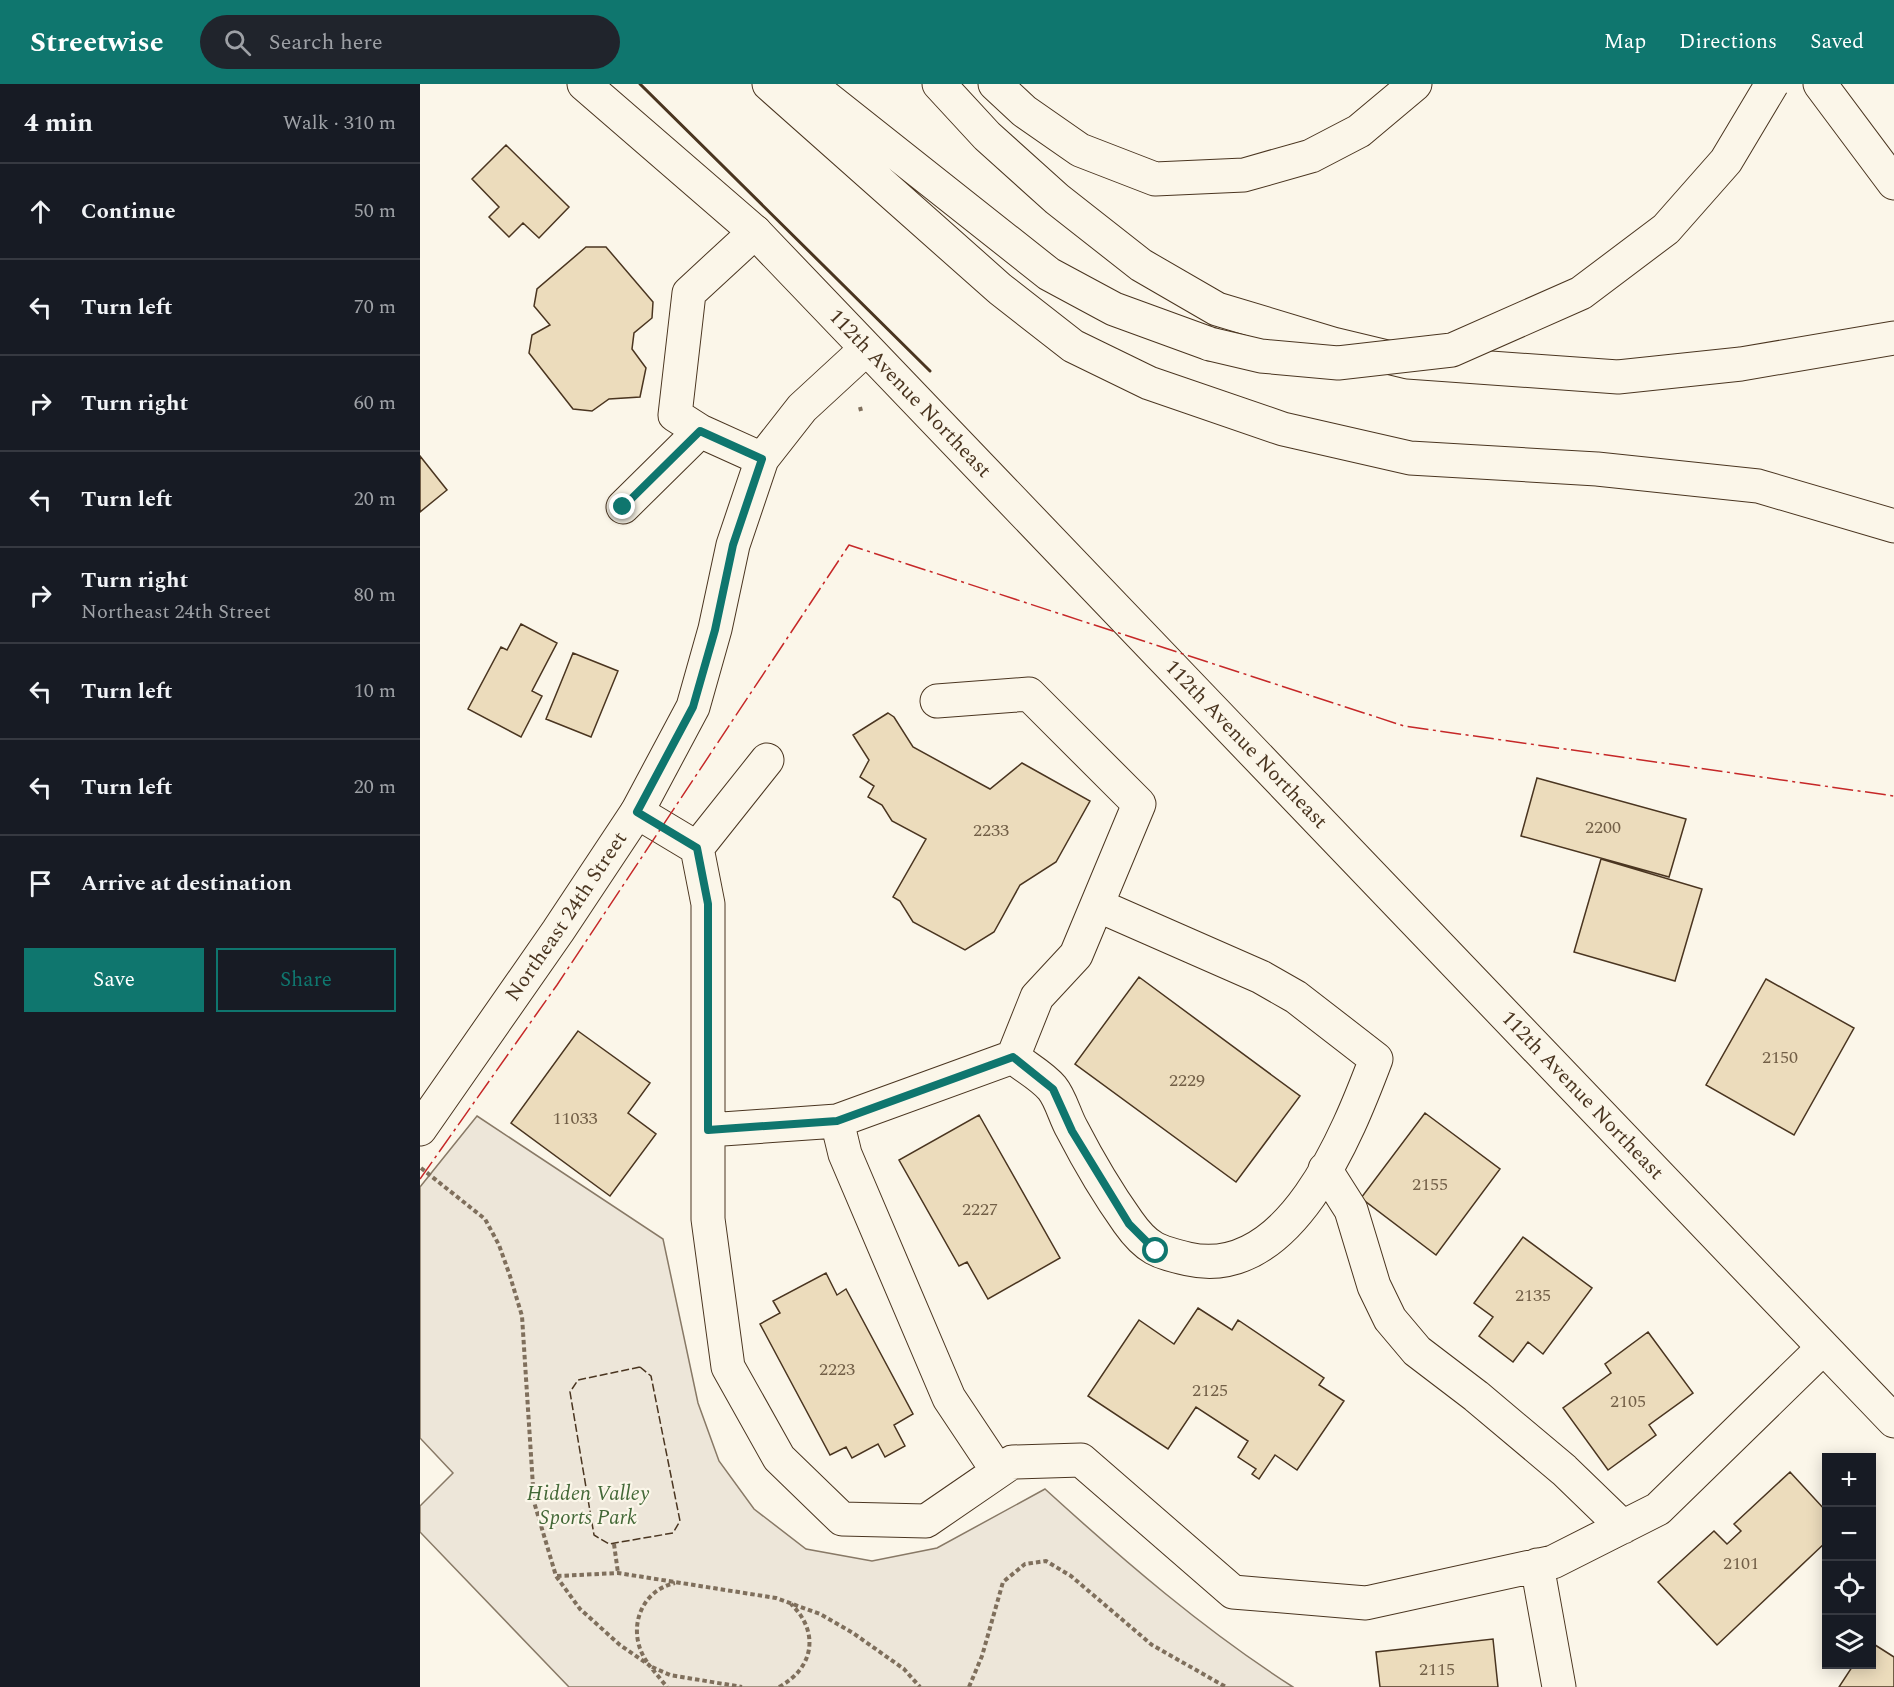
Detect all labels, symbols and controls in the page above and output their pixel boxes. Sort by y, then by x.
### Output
search box [200,15,620,69]
text: Streetwise [30,21,164,64]
icon: search [221,26,254,59]
text: Search here [269,26,383,59]
text: Map [1604,26,1646,58]
text: Directions [1679,26,1777,58]
text: Saved [1810,26,1864,58]
text: 4 min [24,103,93,143]
text: Walk · 310 m [283,108,396,138]
icon: ahead [24,195,57,228]
text: Continue [81,195,176,228]
text: 50 m [354,196,396,226]
icon: left [24,291,57,324]
text: Turn left [81,291,173,324]
text: 70 m [354,292,396,322]
street label: 112th Avenue Northeast [821,302,999,486]
icon: right [24,387,57,420]
text: Turn right [81,387,188,420]
text: 60 m [354,388,396,418]
icon: left [24,483,57,516]
text: Turn left [81,483,173,516]
text: 20 m [354,484,396,514]
route end [609,493,635,519]
text: Turn right [81,564,188,597]
icon: right [24,579,57,612]
text: 80 m [354,580,396,610]
text: Northeast 24th Street [81,597,271,627]
street label: 112th Avenue Northeast [1157,653,1335,837]
icon: left [24,675,57,708]
text: Turn left [81,675,173,708]
text: 10 m [354,676,396,706]
icon: left [24,771,57,804]
text: Turn left [81,771,173,804]
text: 20 m [354,772,396,802]
house number: 2200 [1585,814,1621,841]
house number: 2233 [973,817,1009,844]
street label: Northeast 24th Street [497,825,636,1008]
icon: arrive [24,867,57,900]
text: Arrive at destination [81,867,292,900]
button: Save [24,948,204,1012]
button: Share [216,948,396,1012]
street label: 112th Avenue Northeast [1493,1004,1671,1188]
house number: 2150 [1762,1044,1798,1071]
house number: 2229 [1169,1067,1205,1094]
house number: 11033 [553,1105,598,1132]
house number: 2155 [1412,1171,1448,1198]
house number: 2227 [962,1196,998,1223]
route start [1142,1237,1168,1263]
house number: 2135 [1515,1282,1551,1309]
house number: 2223 [819,1356,855,1383]
house number: 2125 [1192,1377,1228,1404]
house number: 2105 [1610,1388,1646,1415]
map controls [1822,1453,1876,1669]
button: + [1822,1453,1876,1507]
park label: Hidden Valley Sports Park [527,1478,650,1534]
button: − [1822,1507,1876,1561]
house number: 2101 [1723,1550,1759,1577]
button: locate [1822,1561,1876,1615]
button: layers [1822,1615,1876,1669]
house number: 2115 [1419,1656,1455,1683]

